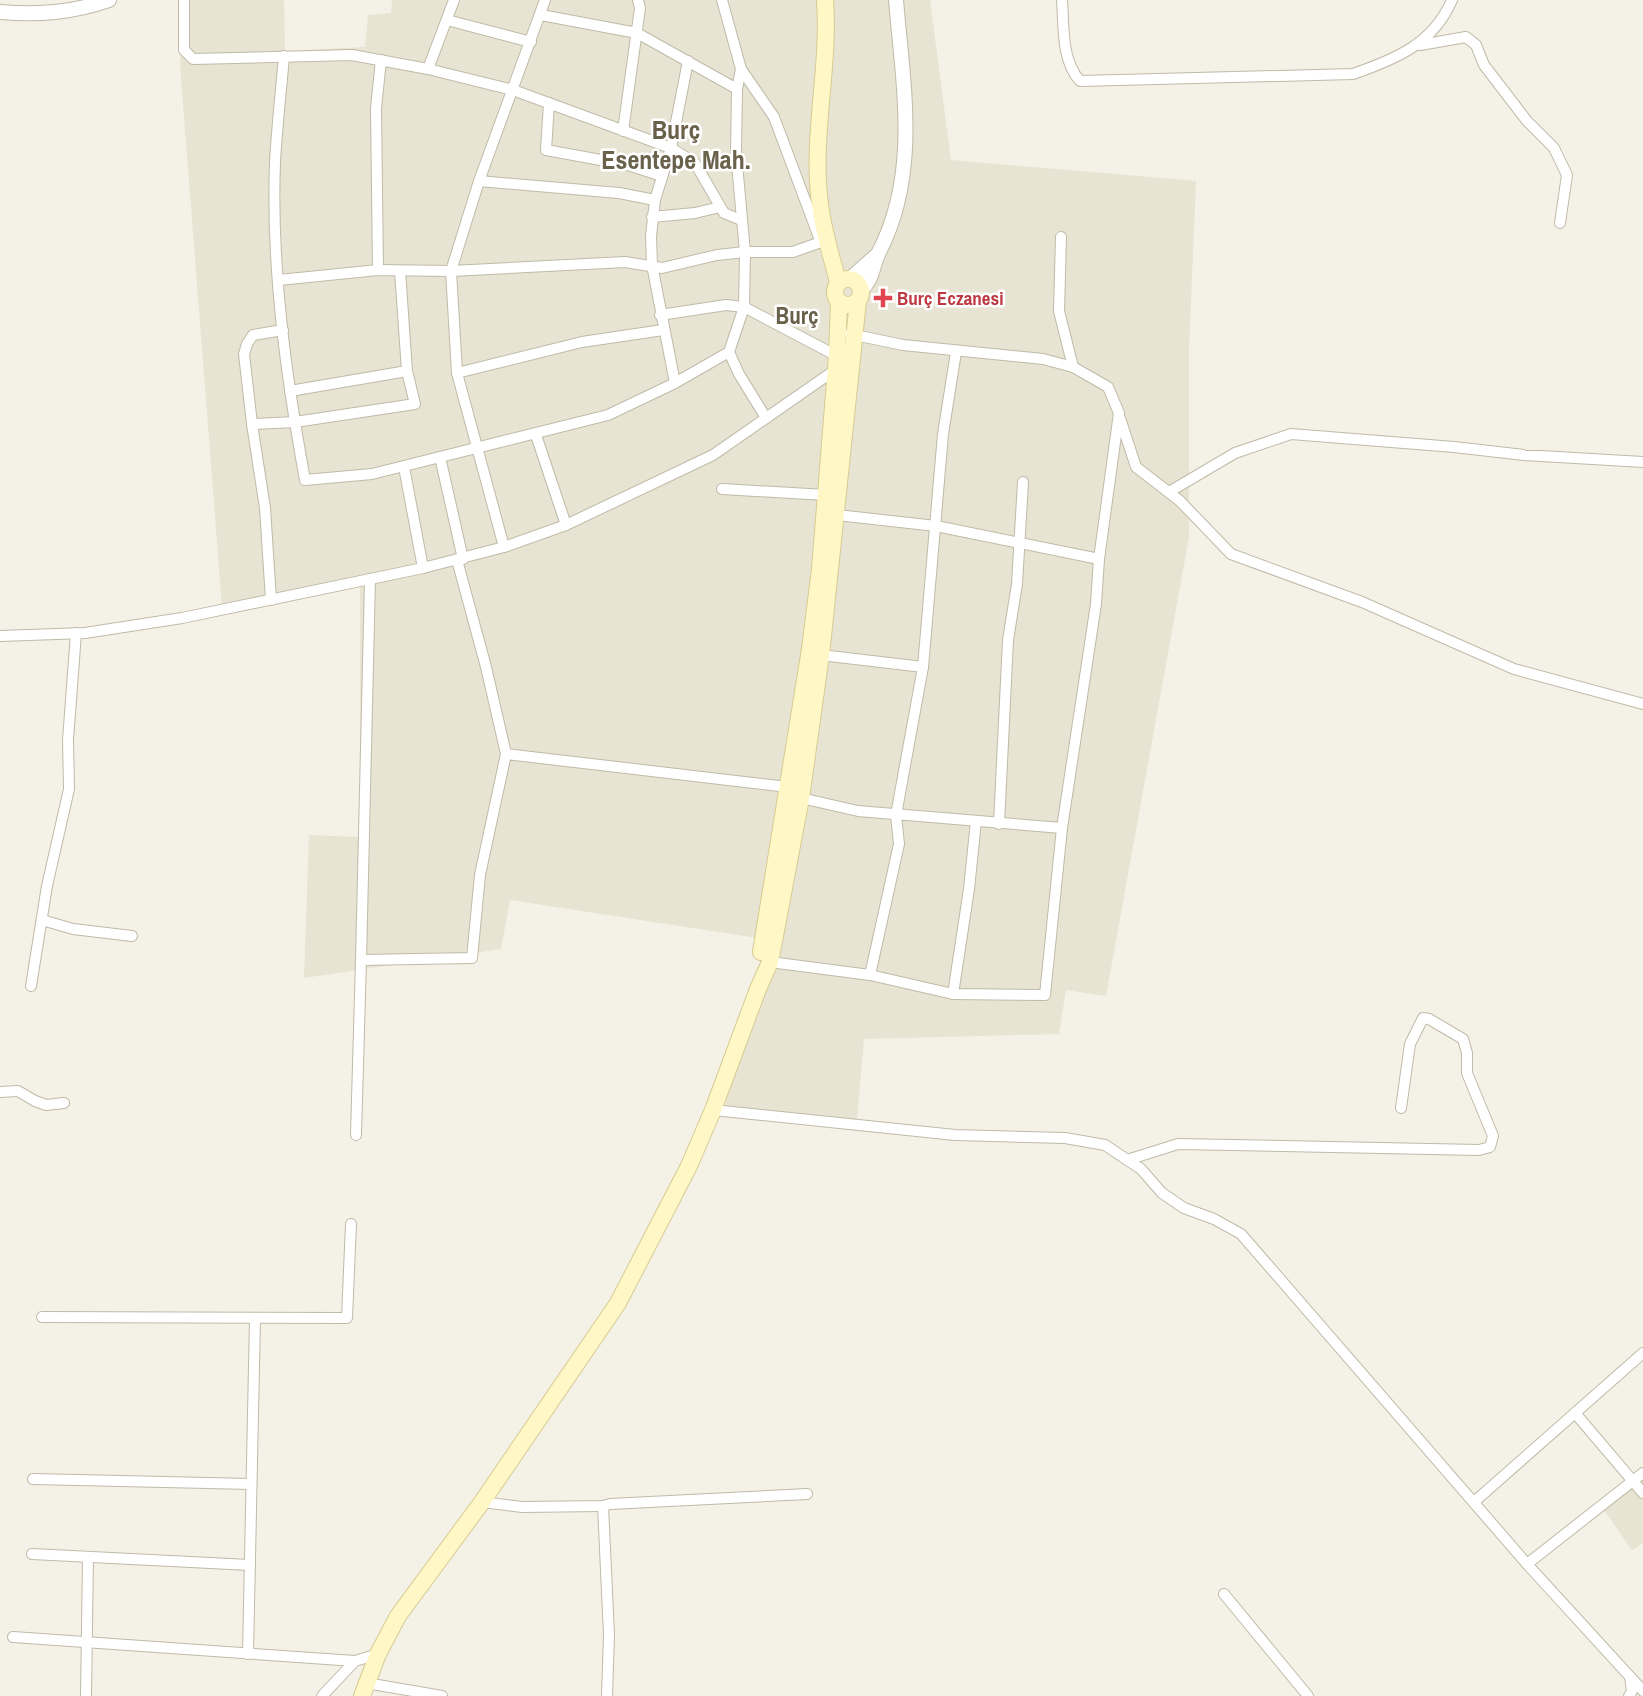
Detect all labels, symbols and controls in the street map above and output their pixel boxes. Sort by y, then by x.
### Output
district label: Burç Esentepe Mah. [601,112,751,177]
place label: Burç Eczanesi [897,285,1004,311]
marker: Burç Eczanesi [875,290,891,306]
district label: Burç [776,300,818,331]

